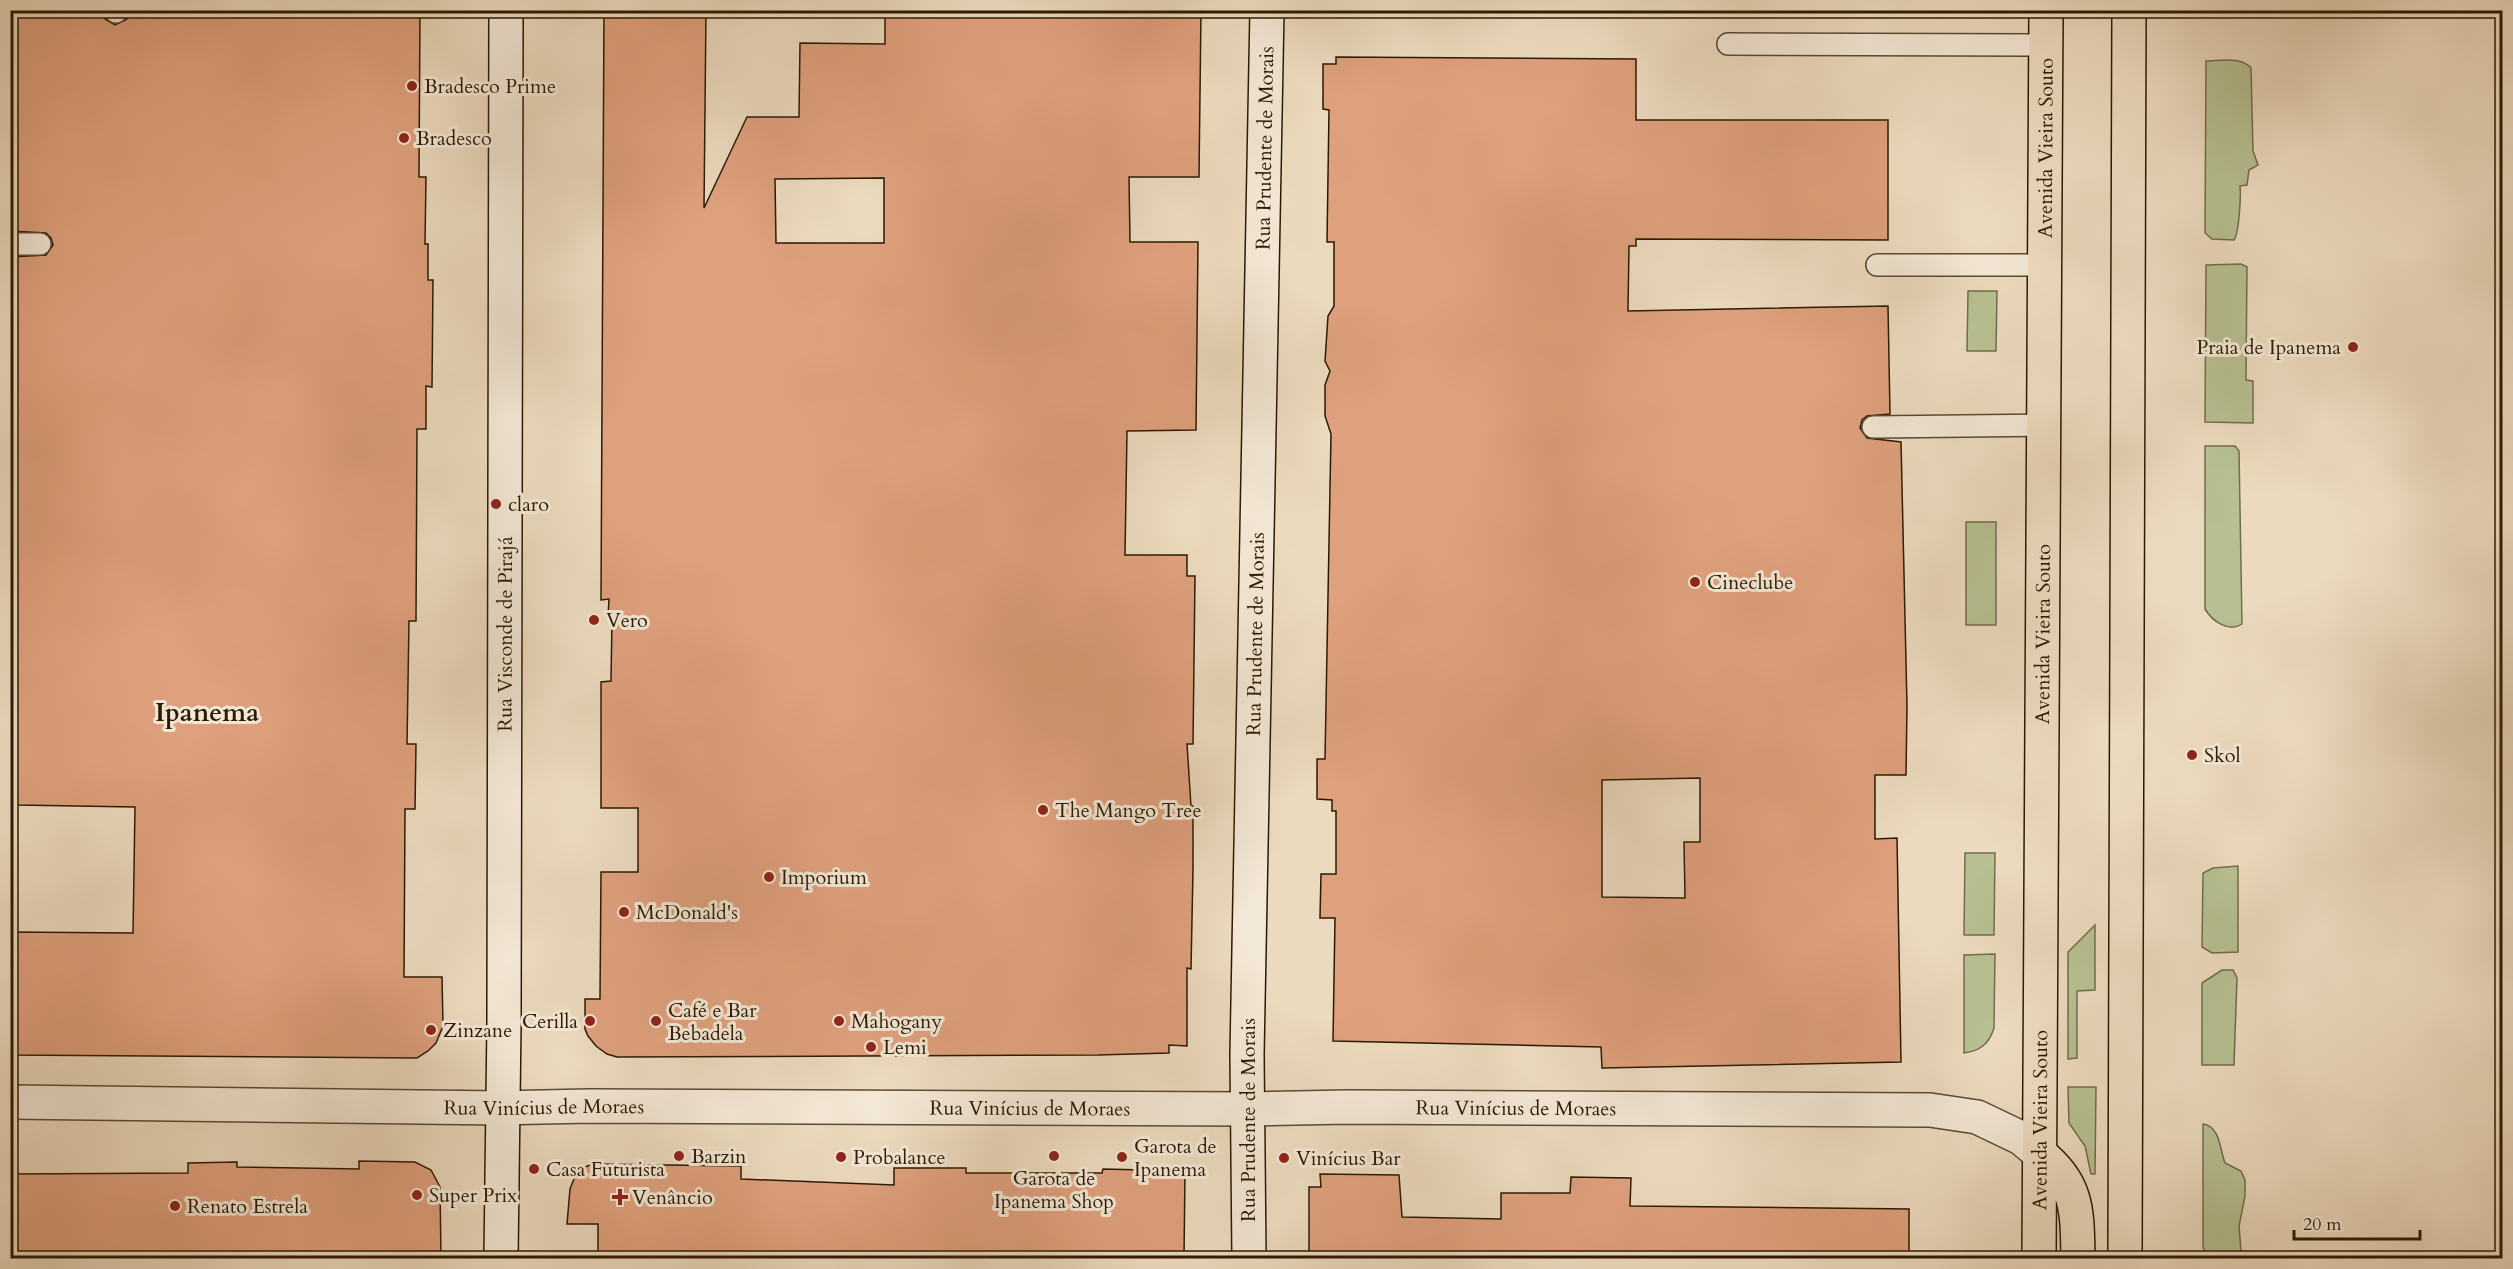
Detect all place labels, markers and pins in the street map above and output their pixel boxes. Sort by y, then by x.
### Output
place label: Bradesco Prime [424,73,556,100]
marker: Bradesco Prime [405,79,419,93]
place label: Bradesco [416,125,492,152]
marker: Bradesco [397,131,411,145]
place label: Praia de Ipanema [2196,334,2341,361]
marker: Praia de Ipanema [2346,340,2360,354]
place label: claro [508,491,549,518]
marker: claro [489,497,503,511]
place label: Cineclube [1707,569,1793,596]
marker: Cineclube [1688,575,1702,589]
place label: Vero [606,607,648,634]
marker: Vero [587,613,601,627]
place label: Skol [2204,742,2241,769]
marker: Skol [2185,748,2199,762]
place label: The Mango Tree [1055,797,1201,824]
marker: The Mango Tree [1036,803,1050,817]
place label: Imporium [781,864,867,891]
marker: Imporium [762,870,776,884]
place label: McDonald's [636,899,738,926]
marker: McDonald's [617,905,631,919]
place label: Café e Bar Bebadela [668,997,757,1047]
place label: Cerilla [522,1008,578,1035]
place label: Mahogany [851,1008,942,1035]
marker: Cerilla [583,1014,597,1028]
marker: Café e Bar Bebadela [649,1014,663,1028]
marker: Mahogany [832,1014,846,1028]
place label: Zinzane [443,1017,512,1044]
marker: Zinzane [424,1023,438,1037]
place label: Lemi [883,1034,927,1061]
marker: Lemi [864,1040,878,1054]
place label: Garota de Ipanema [1134,1133,1217,1183]
place label: Barzin [691,1143,747,1170]
place label: Probalance [853,1144,946,1171]
place label: Vinícius Bar [1296,1145,1401,1172]
marker: Barzin [672,1149,686,1163]
marker: Garota de Ipanema Shop [1047,1149,1061,1163]
marker: Probalance [834,1150,848,1164]
marker: Garota de Ipanema [1115,1150,1129,1164]
marker: Vinícius Bar [1277,1151,1291,1165]
place label: Casa Futurista [546,1156,665,1183]
marker: Casa Futurista [527,1162,541,1176]
place label: Garota de Ipanema Shop [994,1165,1114,1215]
place label: Super Prix [429,1182,517,1209]
place label: Venâncio [632,1184,713,1211]
marker: Super Prix [410,1188,424,1202]
marker: Venâncio [613,1190,627,1204]
place label: Renato Estrela [187,1193,308,1220]
marker: Renato Estrela [168,1199,182,1213]

